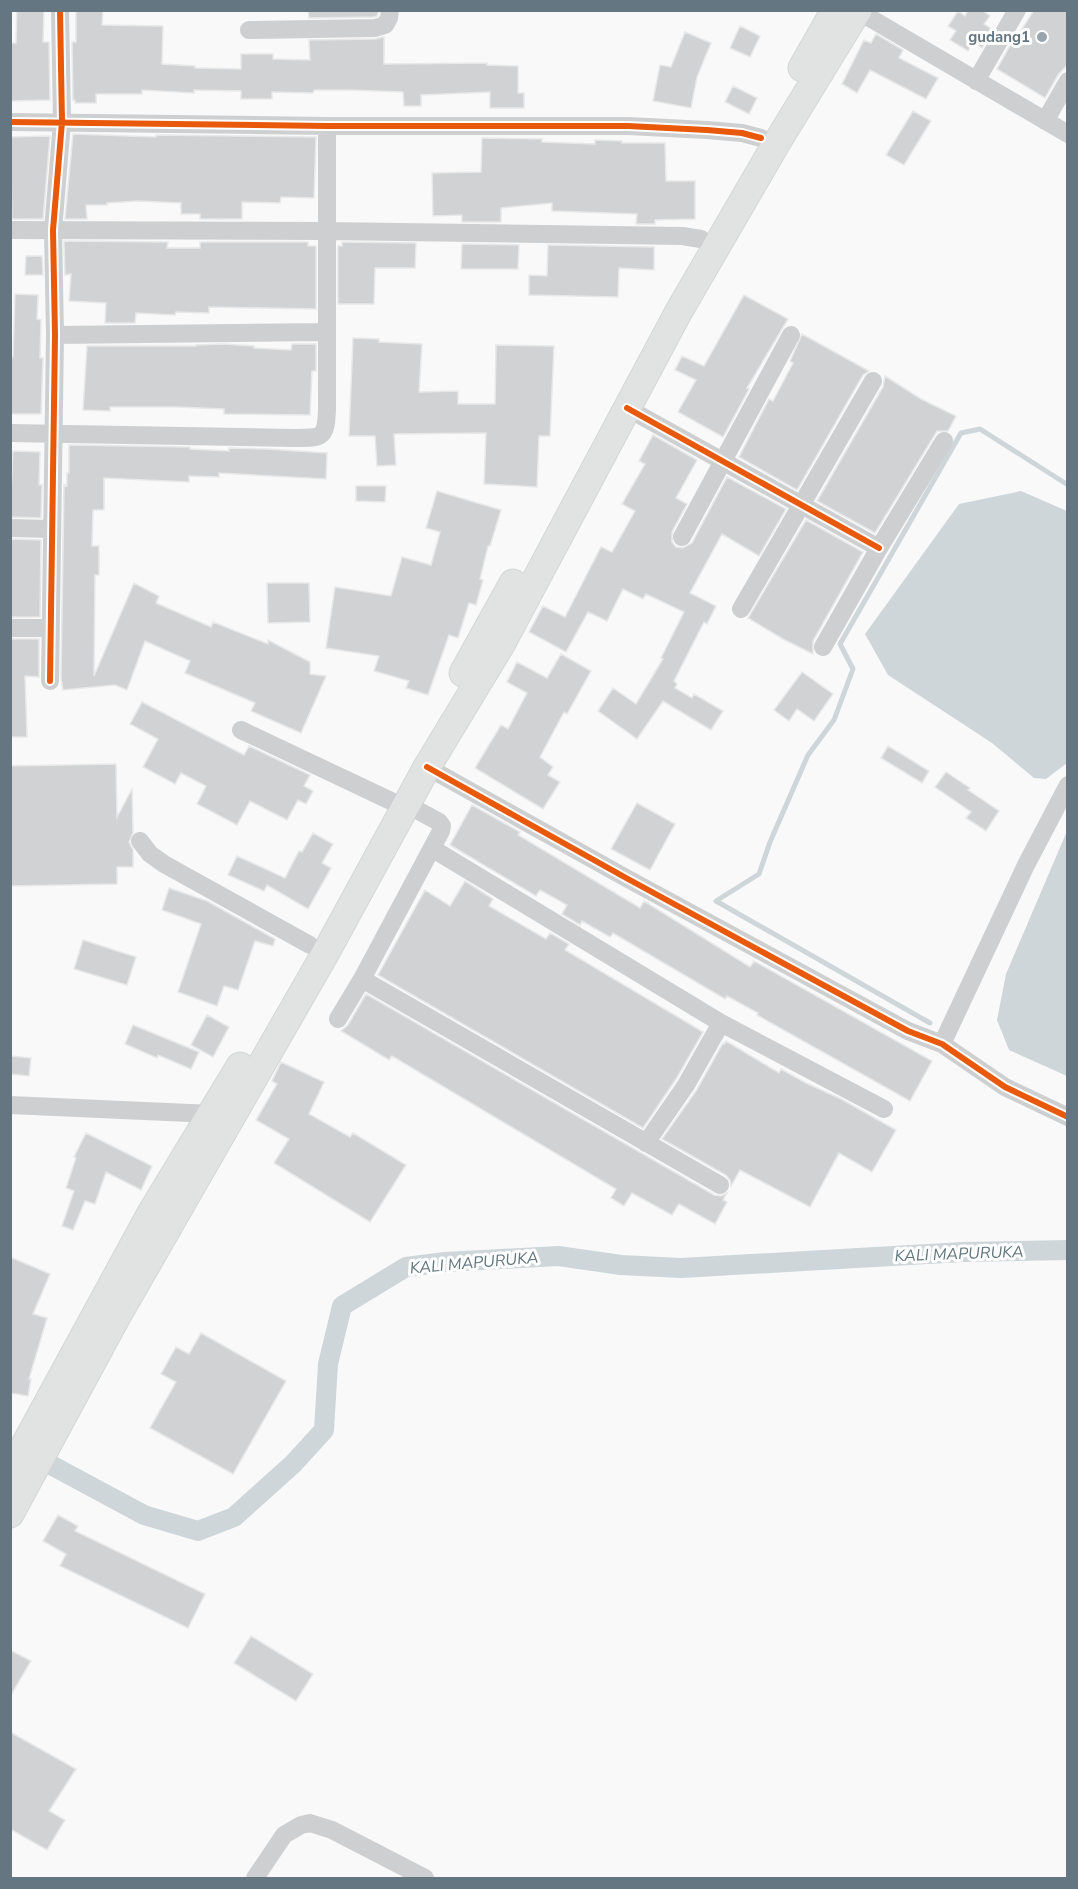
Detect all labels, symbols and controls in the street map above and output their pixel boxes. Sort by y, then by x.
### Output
place label: gudang1 [968,27,1030,47]
marker: gudang1 [1035,30,1049,44]
water label: KALI MAPURUKA [894,1241,1024,1267]
water label: KALI MAPURUKA [409,1246,539,1280]

